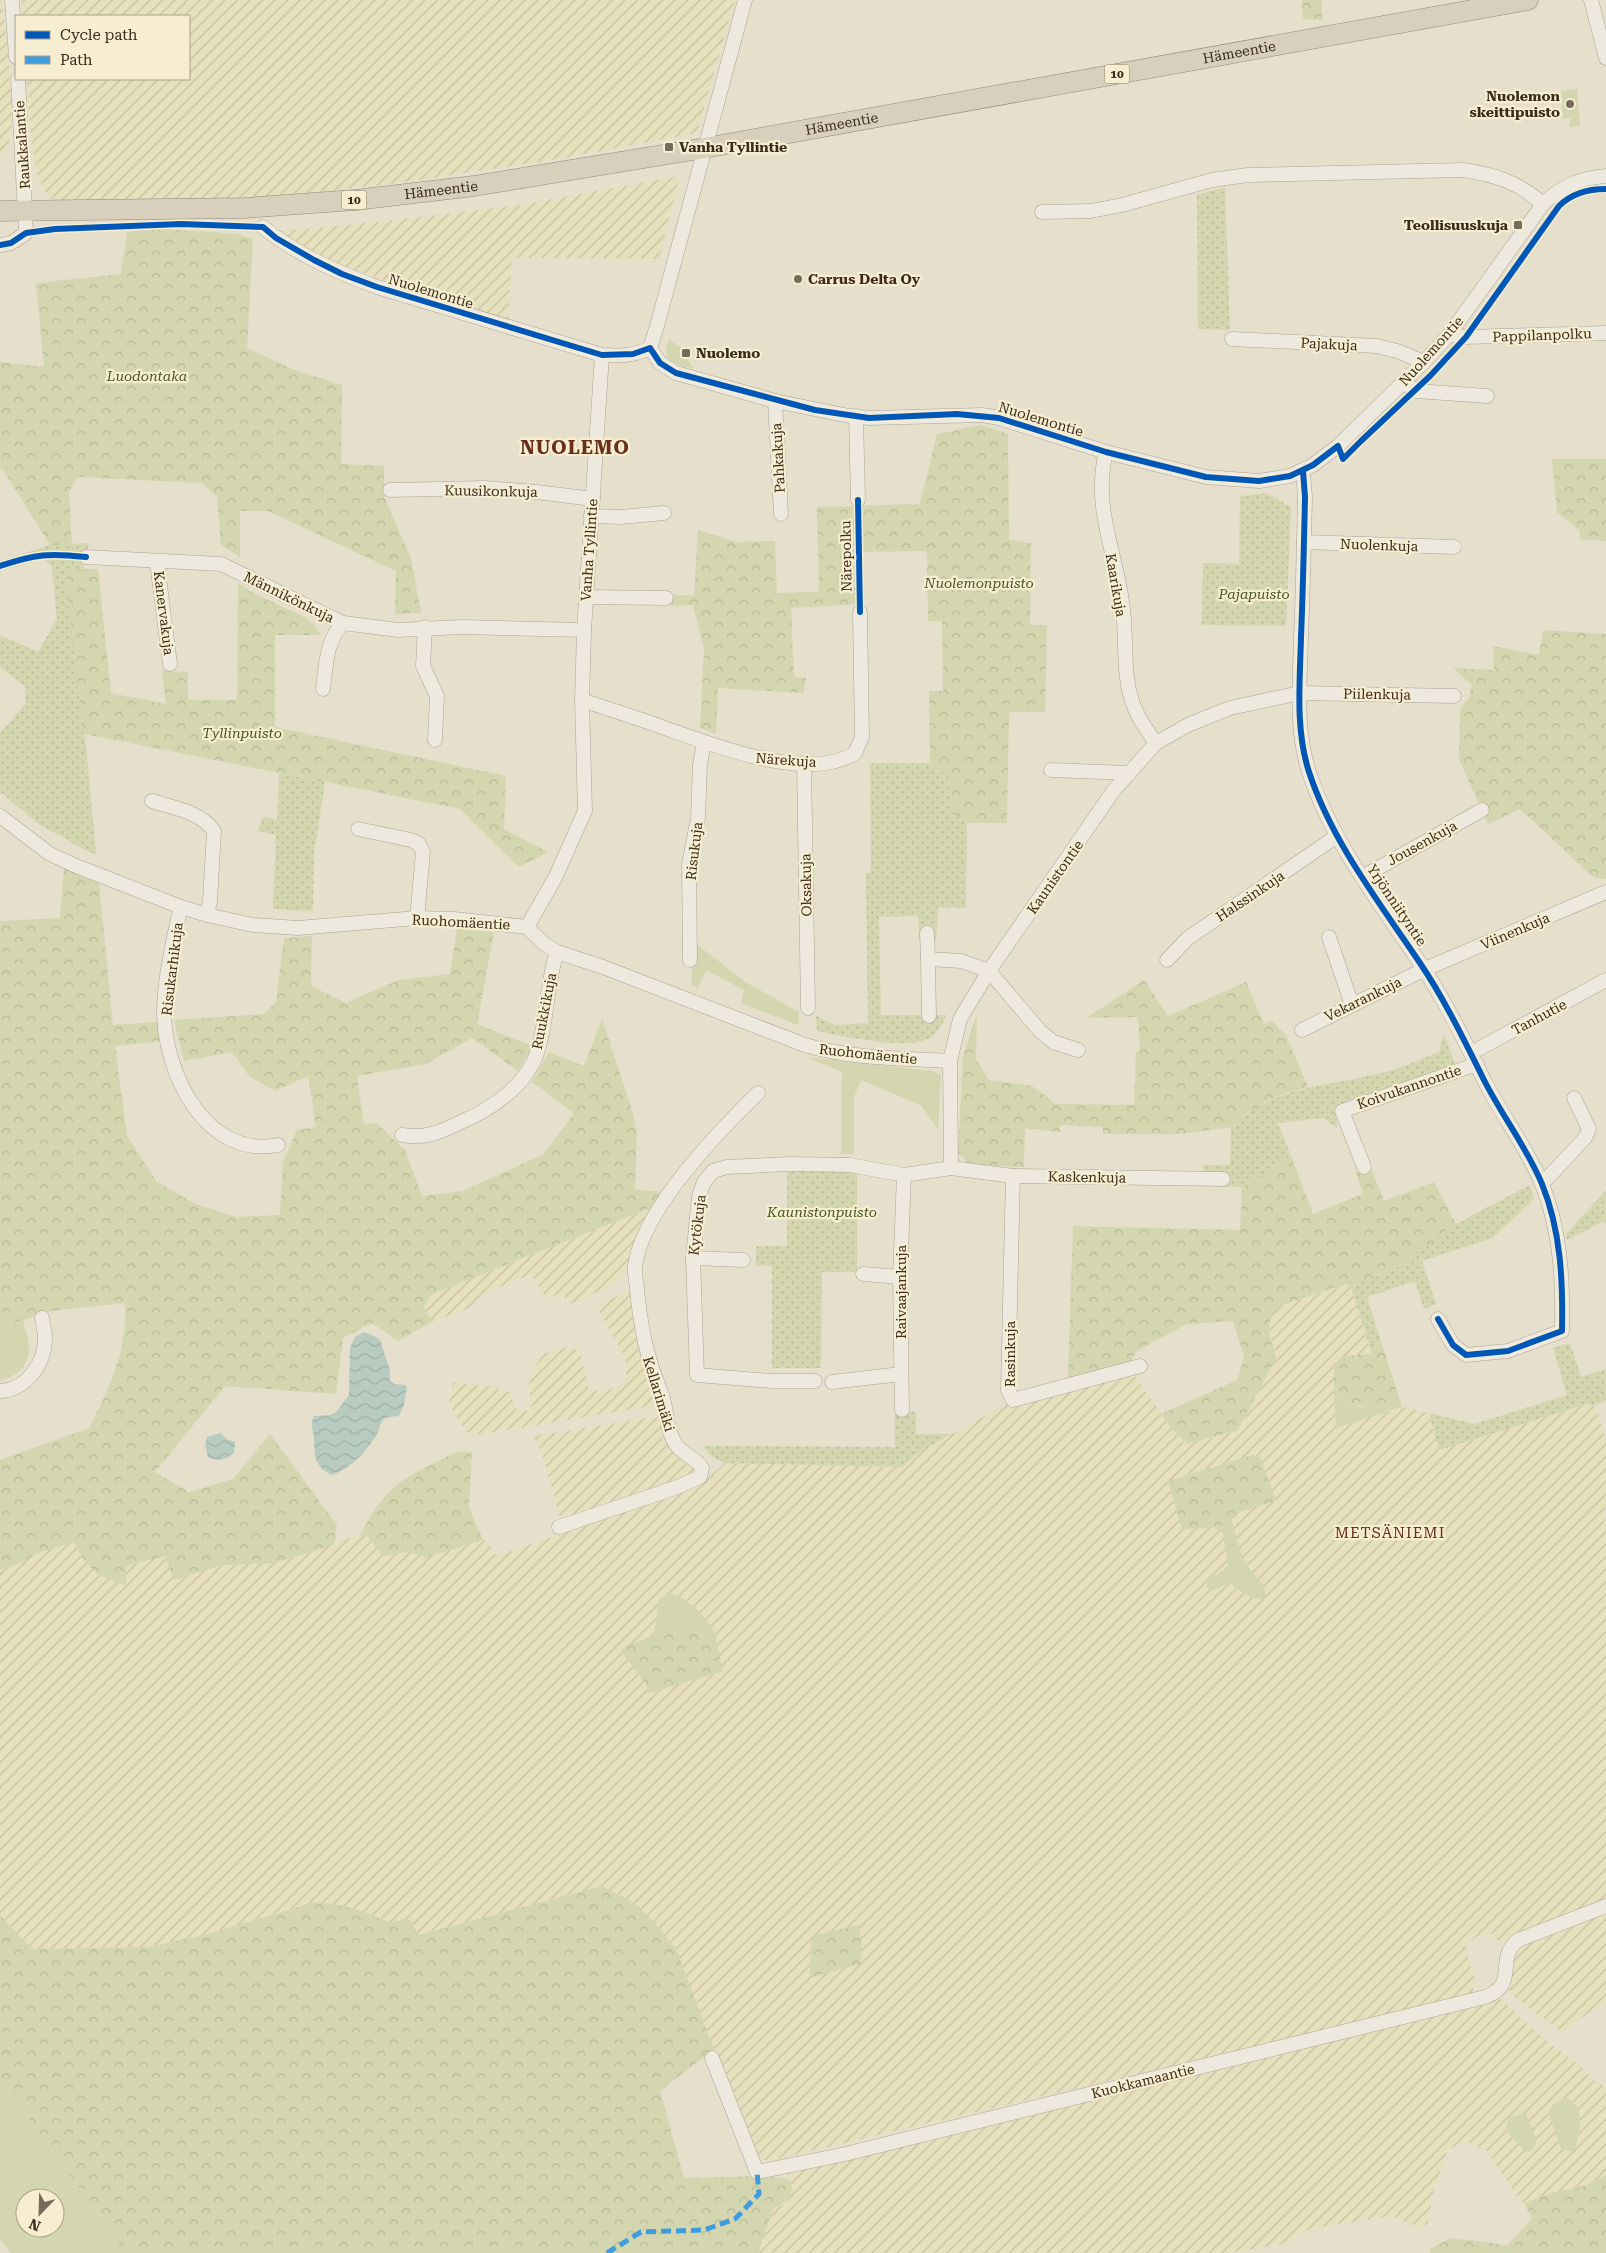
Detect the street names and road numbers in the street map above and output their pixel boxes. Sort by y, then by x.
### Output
street label: Hämeentie [1201,37,1277,66]
road number: 10 [1104,64,1130,84]
street label: Raukkalantie [11,100,33,190]
street label: Hämeentie [804,109,880,138]
street label: Hämeentie [404,178,479,202]
road number: 10 [342,190,366,210]
street label: Nuolemontie [387,270,476,312]
street label: Nuolemontie [1396,313,1467,389]
street label: Pappilanpolku [1492,325,1592,345]
street label: Pajakuja [1300,335,1358,354]
street label: Nuolemontie [997,398,1086,440]
street label: Pahkakuja [768,422,788,493]
street label: Kuusikonkuja [444,482,538,500]
street label: Vanha Tyllintie [577,498,601,602]
street label: Närepolku [837,520,855,592]
street label: Nuolenkuja [1340,536,1419,554]
street label: Kaarikuja [1103,552,1130,619]
street label: Männikönkuja [241,568,337,626]
street label: Kanervakuja [151,570,177,657]
street label: Piilenkuja [1343,685,1412,703]
street label: Närekuja [755,750,817,770]
street label: Jousenkuja [1384,817,1460,869]
street label: Risukuja [682,820,706,881]
street label: Kaunistontie [1024,837,1087,917]
street label: Oksakuja [797,853,815,917]
street label: Yrjönniityntie [1364,861,1430,949]
street label: Halssinkuja [1213,867,1288,925]
street label: Viinenkuja [1478,909,1552,953]
street label: Ruohomäentie [411,911,511,933]
street label: Risukarhikuja [158,921,186,1017]
street label: Ruukkikuja [529,971,559,1051]
street label: Vekarankuja [1322,973,1404,1025]
street label: Tanhutie [1509,996,1569,1038]
street label: Ruohomäentie [818,1041,918,1067]
street label: Koivukannontie [1355,1062,1463,1112]
street label: Kaskenkuja [1048,1168,1127,1186]
street label: Kytökuja [685,1193,709,1256]
street label: Raivaajankuja [893,1245,909,1339]
street label: Rasinkuja [1002,1320,1018,1387]
street label: Kellarimäki [640,1355,678,1434]
street label: Kuokkamaantie [1090,2060,1197,2102]

